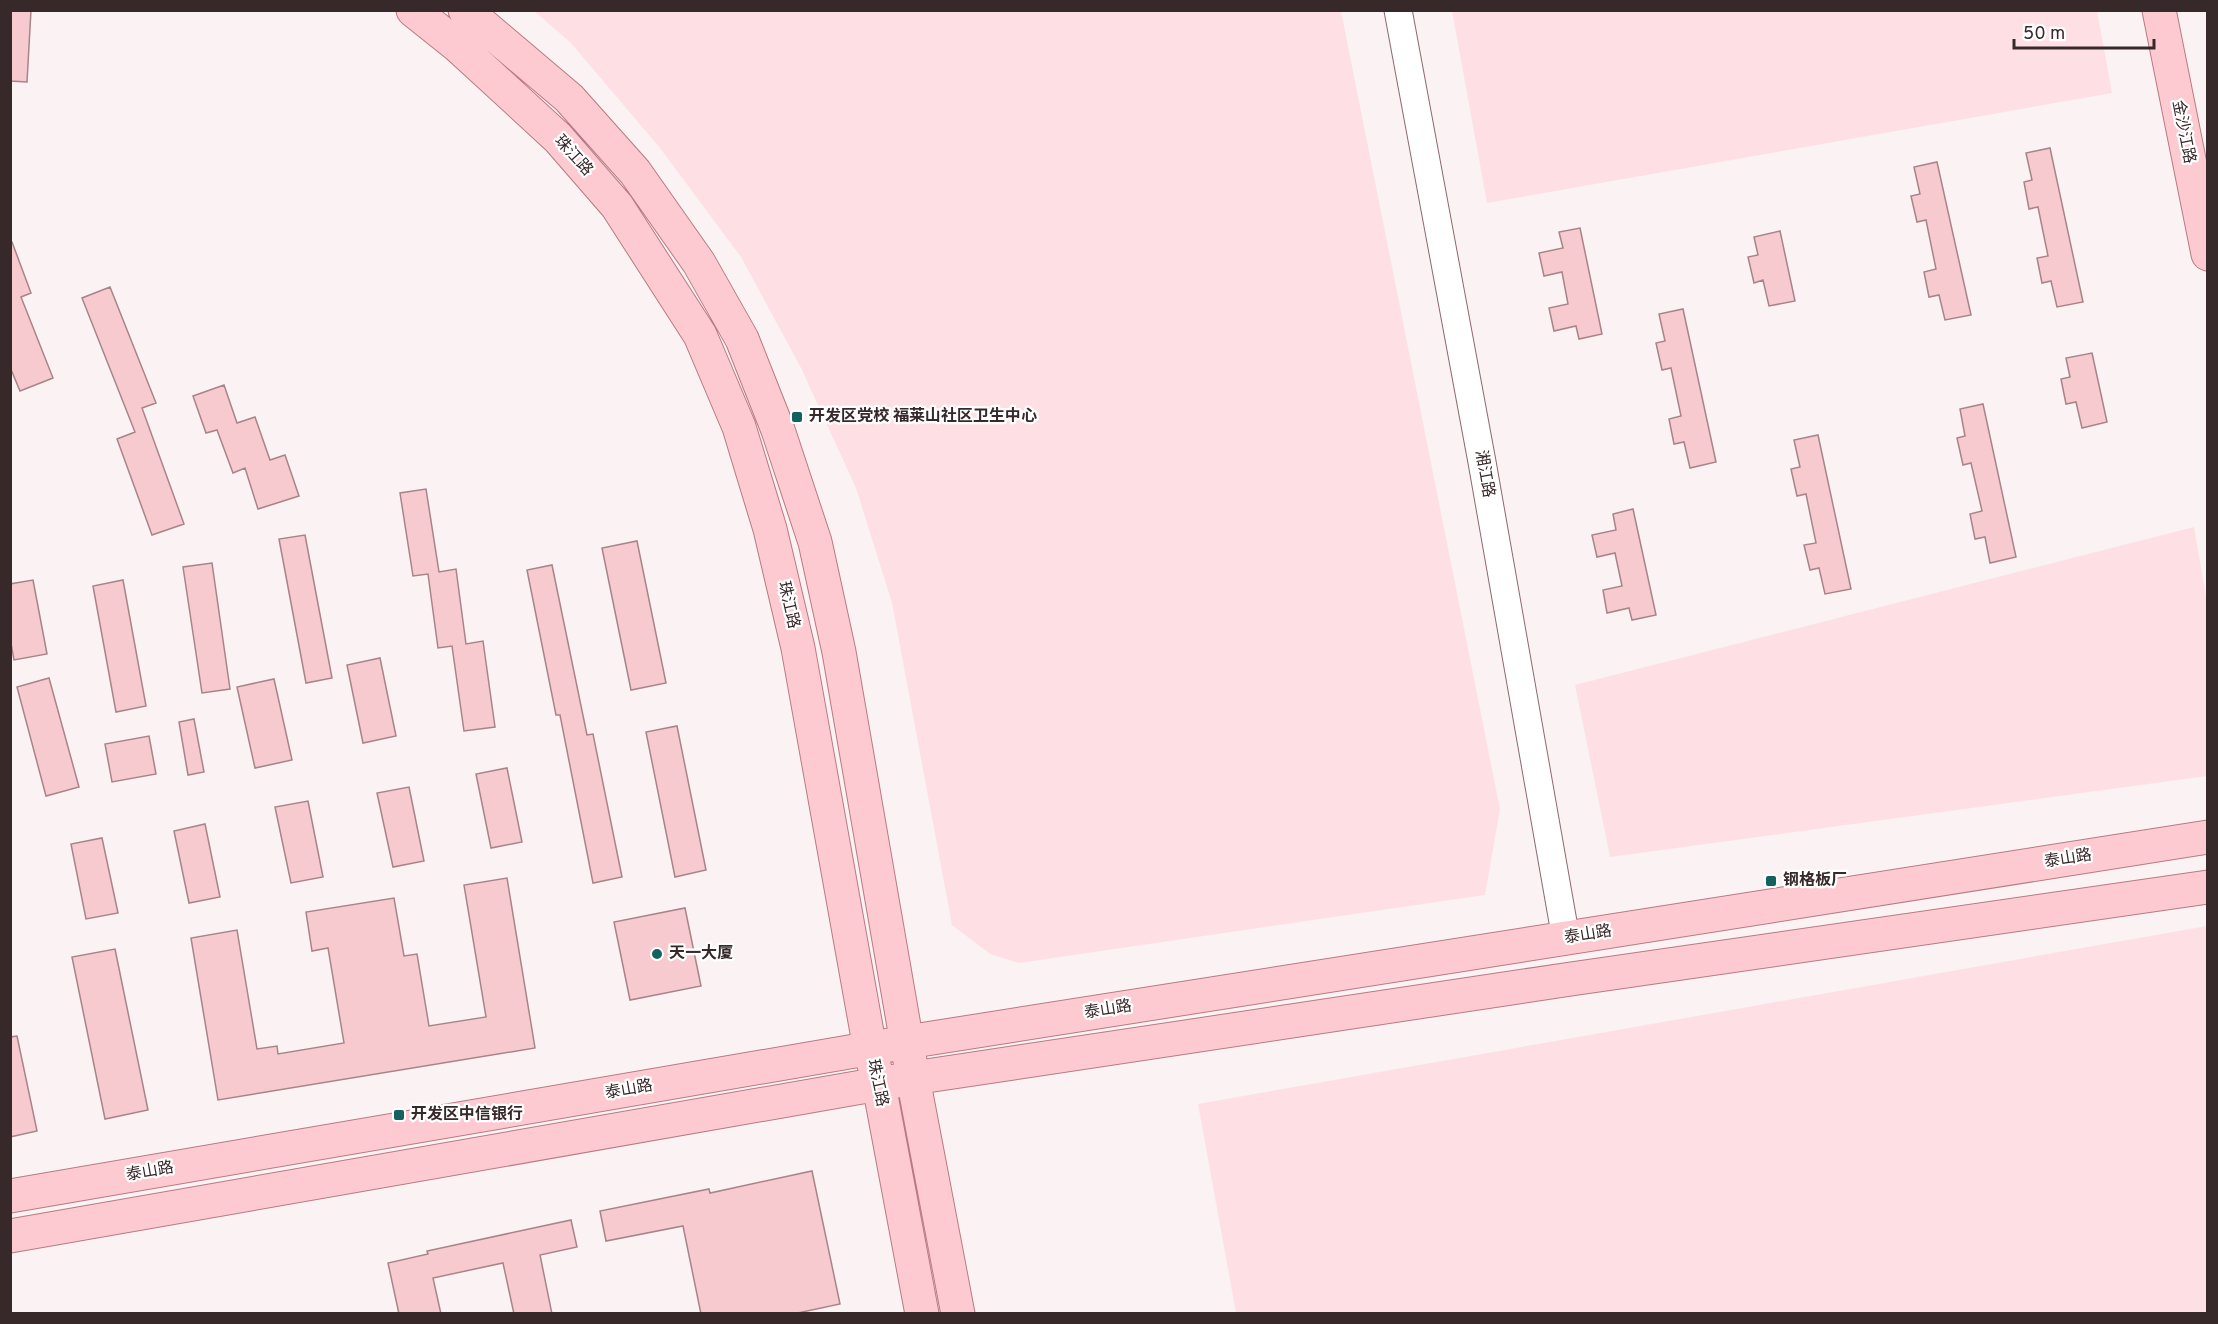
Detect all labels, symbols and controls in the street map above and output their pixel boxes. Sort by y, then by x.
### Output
scale bar [2014,12,2154,50]
text: 50 m [2023,23,2065,46]
street label: 金沙江路 [2167,99,2199,165]
street label: 珠江路 [550,131,596,181]
place label: 开发区党校 福莱山社区卫生中心 [809,406,1037,427]
marker: 开发区党校 福莱山社区卫生中心 [790,410,804,424]
street label: 湘江路 [1470,449,1498,499]
street label: 珠江路 [773,579,803,631]
street label: 泰山路 [2043,845,2093,873]
place label: 钢格板厂 [1783,871,1847,891]
marker: 钢格板厂 [1764,874,1778,888]
street label: 泰山路 [1563,921,1613,949]
place label: 天一大厦 [669,944,733,964]
marker: 天一大厦 [650,947,664,961]
street label: 泰山路 [1083,996,1133,1024]
street label: 珠江路 [862,1057,892,1109]
street label: 泰山路 [604,1076,654,1104]
place label: 开发区中信银行 [411,1105,523,1125]
marker: 开发区中信银行 [392,1108,406,1122]
street label: 泰山路 [125,1158,175,1186]

